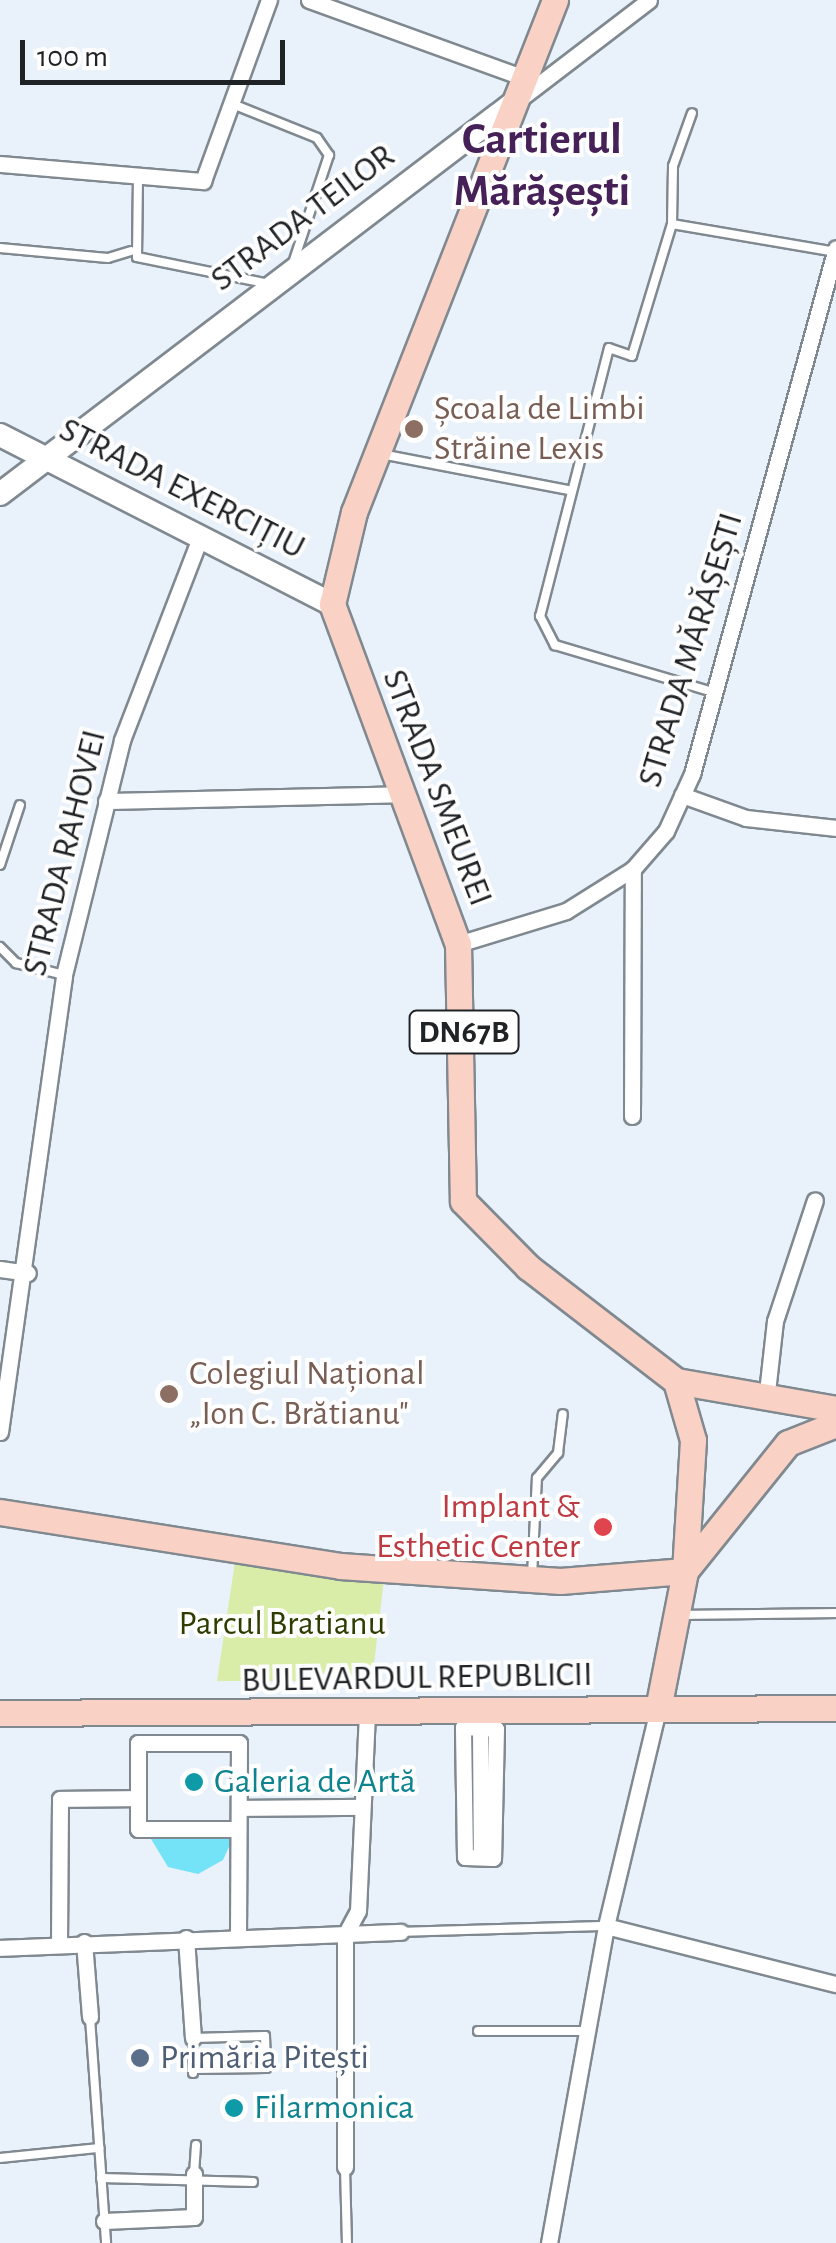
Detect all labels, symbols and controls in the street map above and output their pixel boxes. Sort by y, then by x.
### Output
scale bar [25,20,290,82]
text: 100 m [37,42,108,72]
district label: Cartierul Mărășești [454,113,630,219]
street label: STRADA TEILOR [203,135,403,301]
place label: Școala de Limbi Străine Lexis [434,388,645,470]
street label: STRADA EXERCIȚIU [52,409,312,569]
marker: Școala de Limbi Străine Lexis [403,418,425,440]
street label: STRADA MĂRĂȘEȘTI [629,508,753,792]
street label: STRADA SMEUREI [373,664,501,912]
street label: STRADA RAHOVEI [14,726,116,980]
road number: DN67B [406,1005,522,1059]
place label: Colegiul Național „Ion C. Brătianu" [189,1353,425,1435]
marker: Colegiul Național „Ion C. Brătianu" [158,1383,180,1405]
place label: Implant & Esthetic Center [376,1486,580,1568]
marker: Implant & Esthetic Center [590,1514,616,1540]
park label: Parcul Bratianu [178,1603,386,1645]
street label: BULEVARDUL REPUBLICII [241,1654,593,1702]
place label: Galeria de Artă [214,1761,416,1803]
marker: Galeria de Artă [183,1771,205,1793]
place label: Primăria Pitești [160,2037,369,2079]
marker: Primăria Pitești [129,2047,151,2069]
place label: Filarmonica [254,2087,414,2129]
marker: Filarmonica [223,2097,245,2119]

